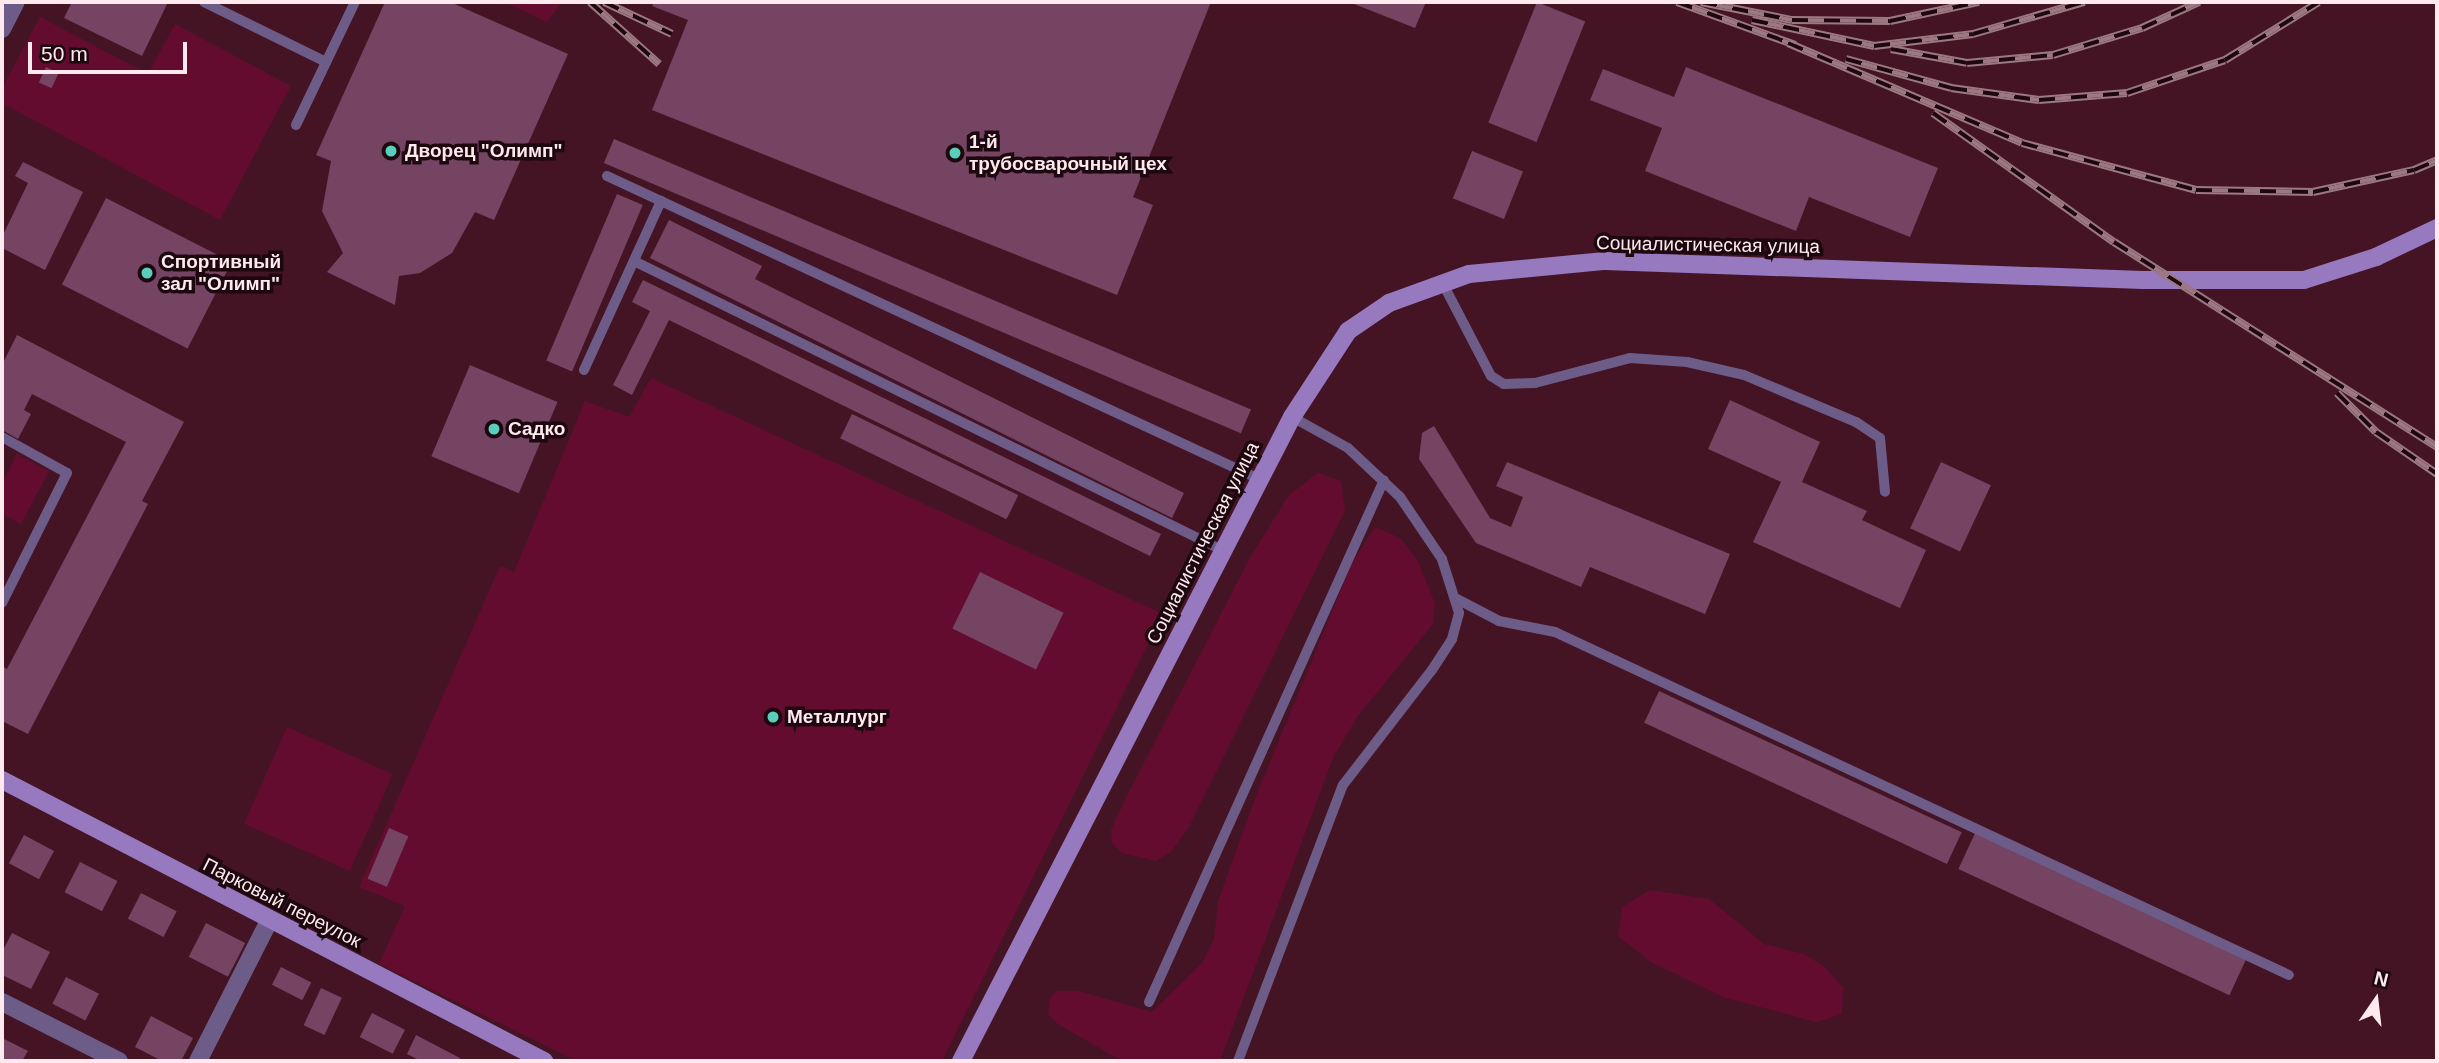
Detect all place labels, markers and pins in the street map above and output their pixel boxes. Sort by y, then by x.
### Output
place label: 1-й трубосварочный цех [969,131,1167,175]
place label: Дворец "Олимп" [405,140,563,162]
marker: Дворец "Олимп" [383,143,399,159]
marker: 1-й трубосварочный цех [947,145,963,161]
place label: Спортивный зал "Олимп" [161,251,281,295]
marker: Спортивный зал "Олимп" [139,265,155,281]
place label: Садко [508,418,565,440]
marker: Садко [486,421,502,437]
place label: Металлург [787,706,887,728]
marker: Металлург [765,709,781,725]

